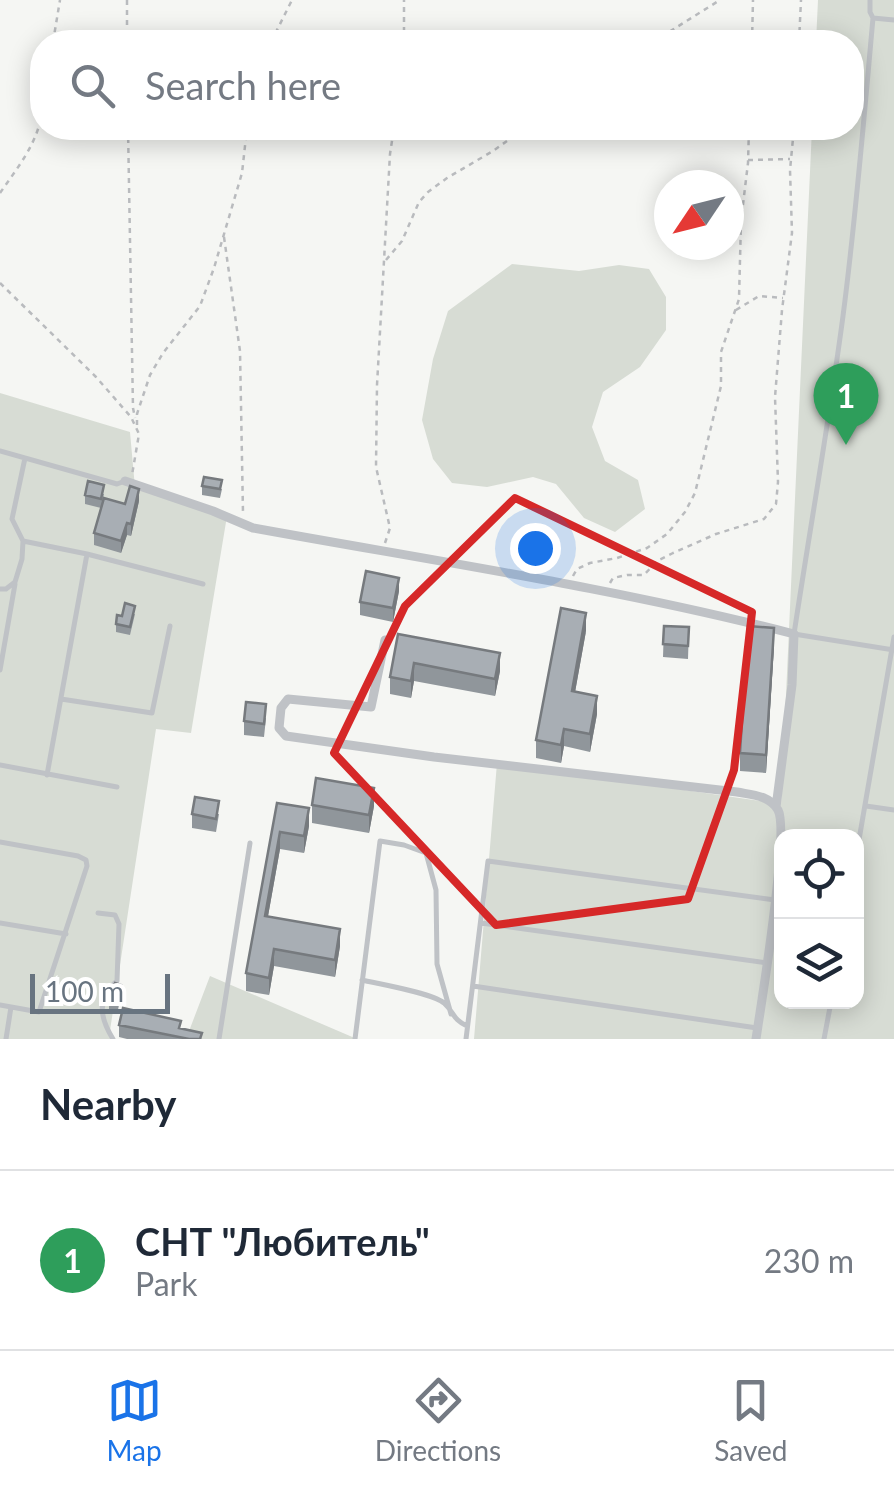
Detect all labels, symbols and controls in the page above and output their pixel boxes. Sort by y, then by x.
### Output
search box [30,30,864,140]
icon: search [65,58,120,113]
text: Search here [145,62,341,108]
north arrow [654,170,744,260]
pin: 1 [814,362,878,445]
your location [510,523,561,574]
map controls [774,829,864,1009]
button: locate [774,829,864,919]
button: layers [774,919,864,1009]
scale bar [30,969,170,1014]
text: 100 m [45,974,124,1008]
text: Nearby [40,1079,177,1129]
text: СНТ "Любитель" [135,1218,430,1264]
text: 1 [63,1241,82,1280]
text: 230 m [764,1241,854,1280]
text: Park [135,1264,198,1303]
tab: Map [107,1373,162,1467]
tab: Directions [375,1373,501,1467]
tab: Saved [714,1373,787,1467]

